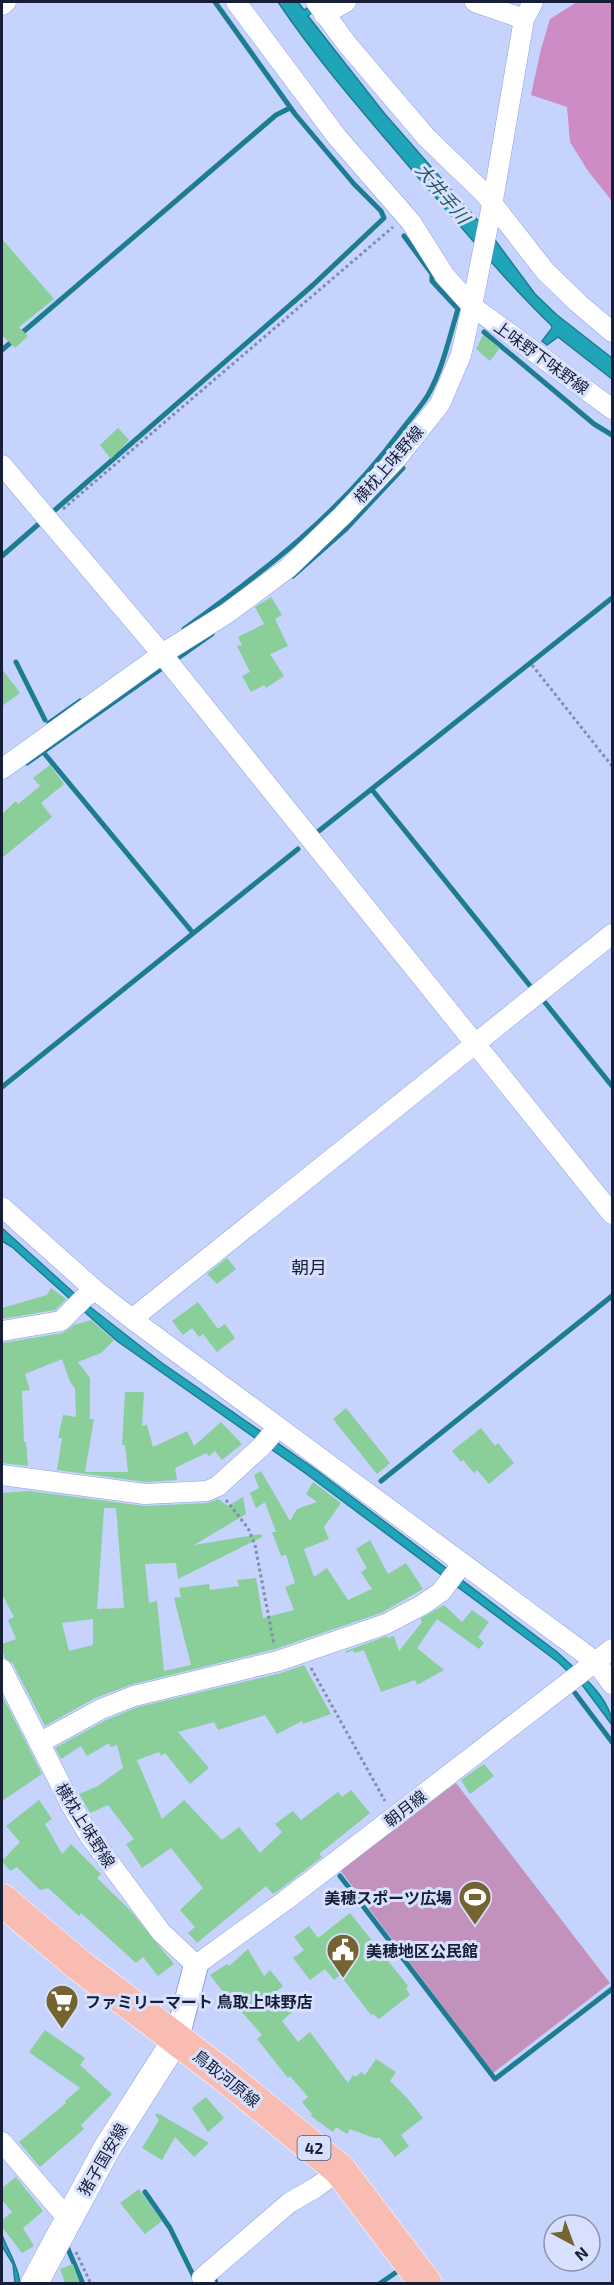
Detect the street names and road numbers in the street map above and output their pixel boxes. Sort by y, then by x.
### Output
street label: 上味野下味野線 [491,316,593,398]
street label: 横枕上味野線 [349,422,427,506]
street label: 横枕上味野線 [53,1779,119,1871]
street label: 朝月線 [380,1786,430,1830]
street label: 鳥取河原線 [190,2045,264,2111]
street label: 猪子国安線 [74,2120,130,2198]
road number: 42 [298,2136,330,2160]

